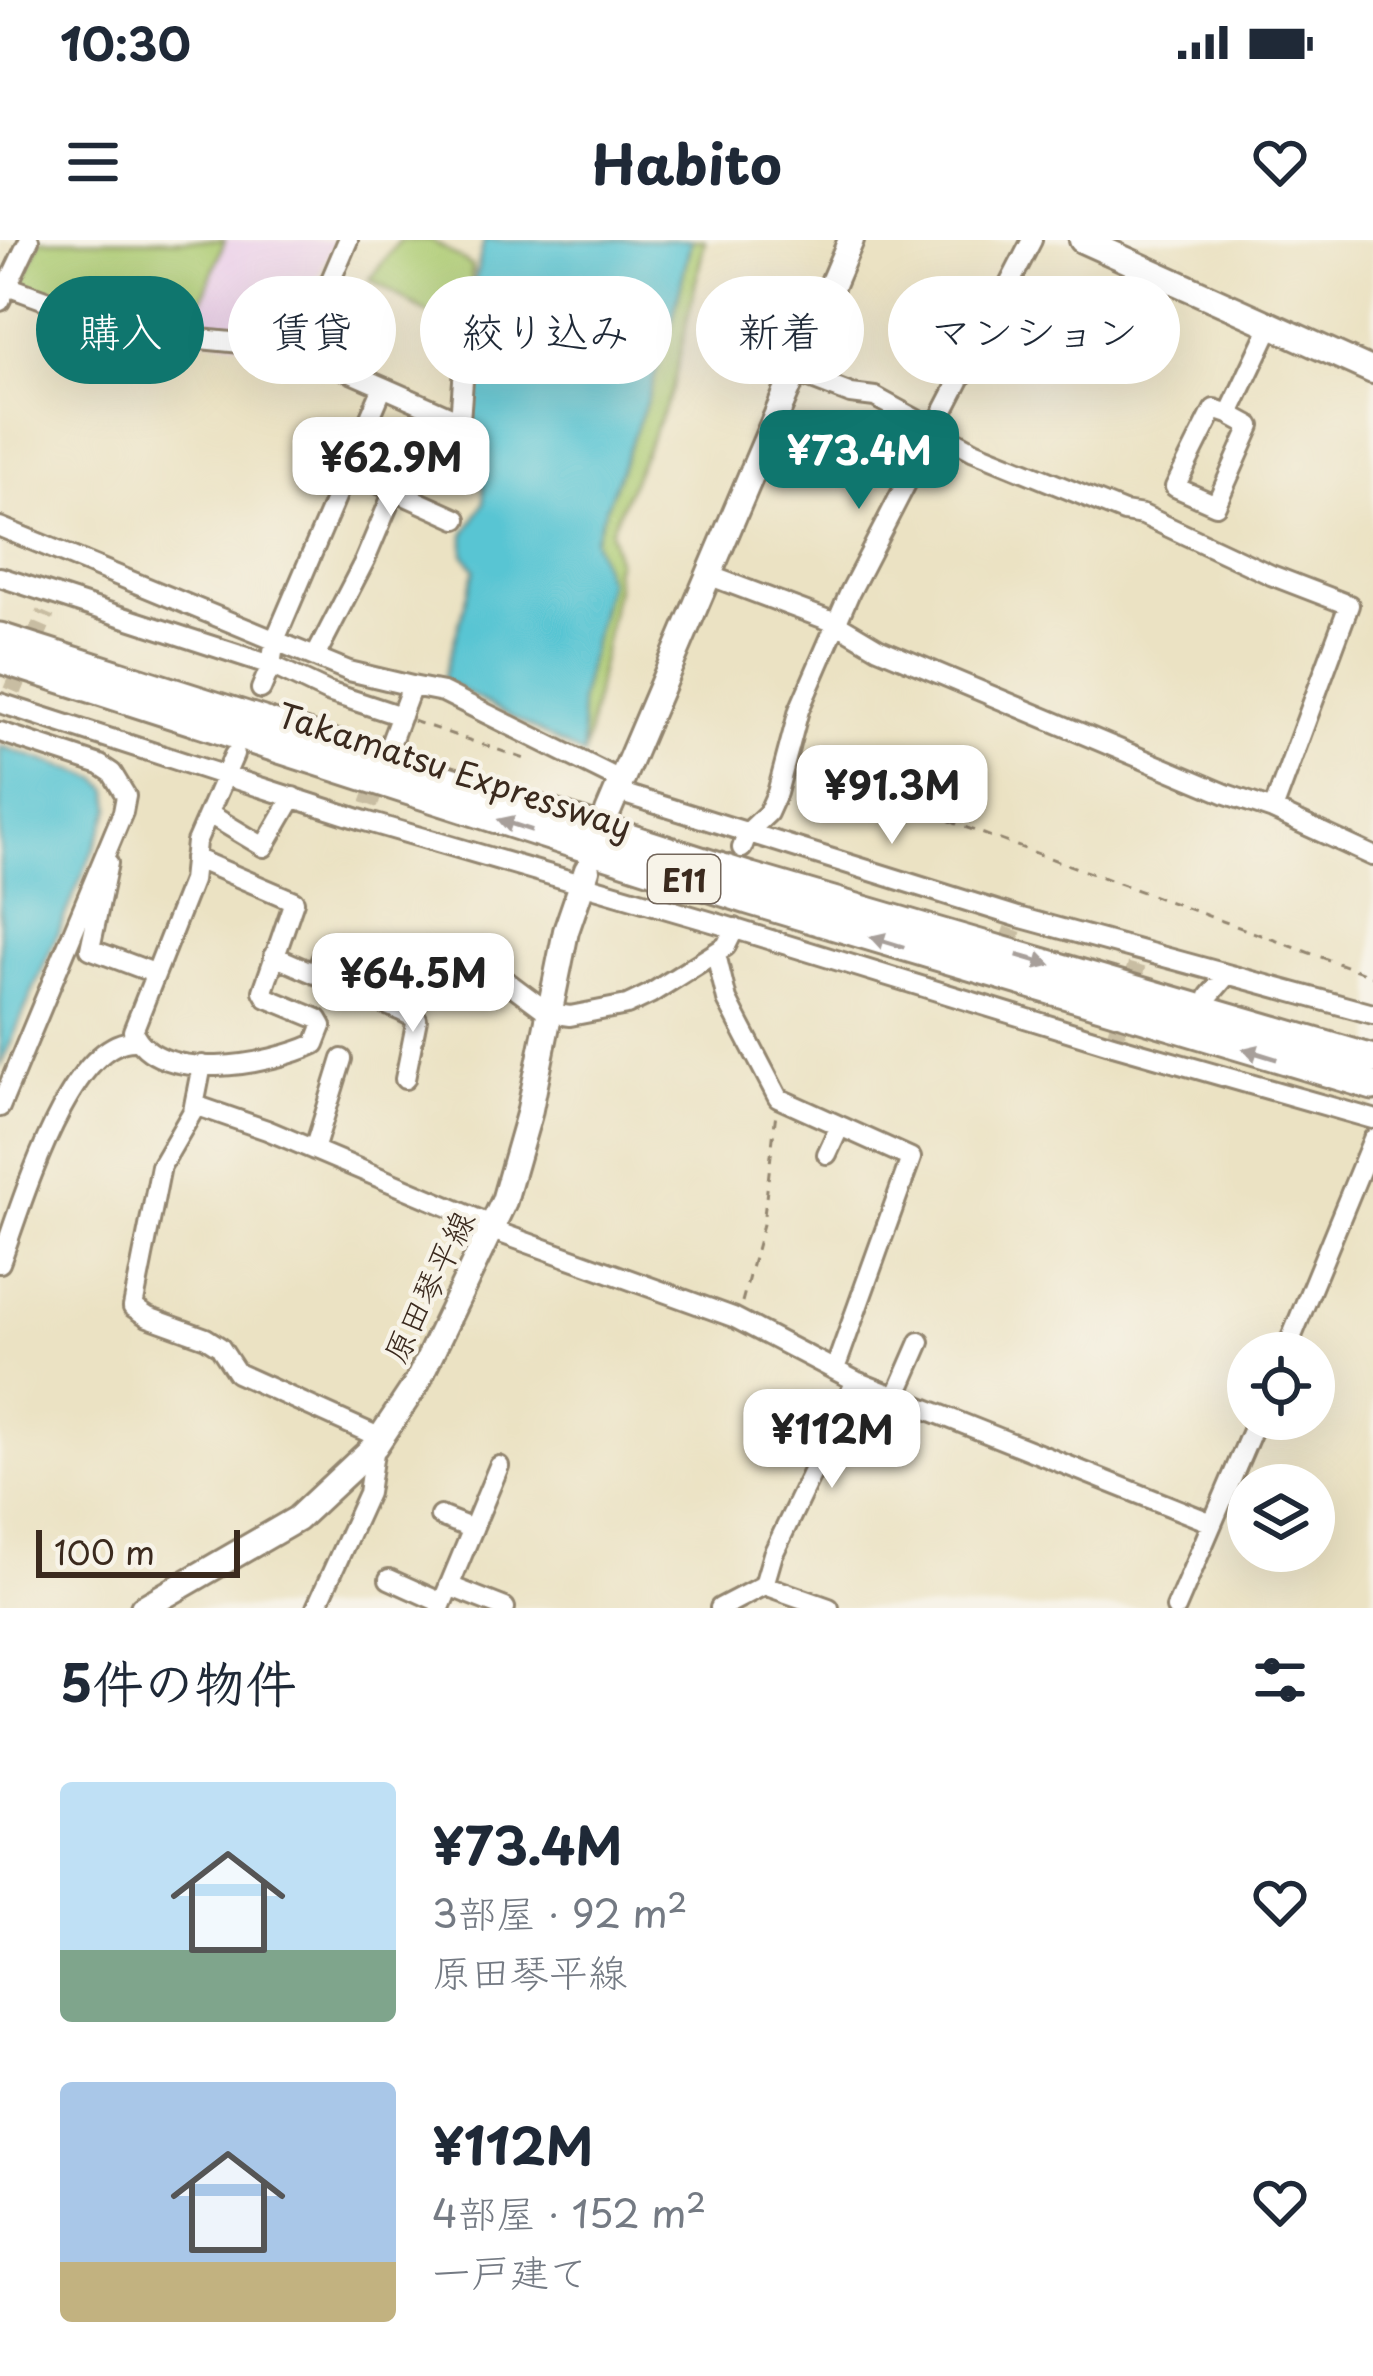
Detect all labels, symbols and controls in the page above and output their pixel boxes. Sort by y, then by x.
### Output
text: 10:30 [60,8,191,76]
text: Habito [591,122,782,203]
icon: menu [60,129,126,195]
icon: heart [1247,129,1313,195]
chip: 購入 [36,276,204,384]
chip: 賃貸 [228,276,396,384]
chip: 絞り込み [420,276,672,384]
chip: 新着 [696,276,864,384]
chip: マンション [888,276,1180,384]
pin: ¥73.4M [761,410,957,512]
pin: ¥62.9M [293,417,489,519]
text: ¥73.4M [786,419,932,478]
text: ¥62.9M [319,426,463,485]
street label: Takamatsu Expressway [272,688,638,850]
pin: ¥91.3M [794,745,990,847]
text: ¥91.3M [824,754,960,813]
one-way arrow [496,815,533,834]
road number: E11 [648,855,720,903]
one-way arrow [868,932,905,950]
pin: ¥64.5M [315,933,511,1035]
text: ¥64.5M [339,942,487,1001]
one-way arrow [1016,952,1052,970]
one-way arrow [1242,1044,1278,1062]
street label: 原田琴平線 [368,1201,486,1371]
map controls [1227,1332,1335,1572]
button: locate [1227,1332,1335,1440]
pin: ¥112M [748,1389,916,1491]
text: ¥112M [770,1398,894,1457]
button: layers [1227,1464,1335,1572]
scale bar [36,1524,240,1577]
text: 100 m [54,1526,155,1576]
text: 5件の物件 [60,1642,297,1719]
icon: filters [1247,1647,1313,1713]
text: ¥73.4M [432,1805,623,1882]
icon: home [156,1830,300,1974]
icon: heart [1247,1869,1313,1935]
text: 3部屋 · 92 m² [432,1882,688,1941]
text: 原田琴平線 [432,1941,627,2000]
text: ¥112M [432,2105,593,2182]
icon: home [156,2130,300,2274]
icon: heart [1247,2169,1313,2235]
text: 4部屋 · 152 m² [432,2182,706,2241]
text: 一戸建て [432,2241,588,2300]

